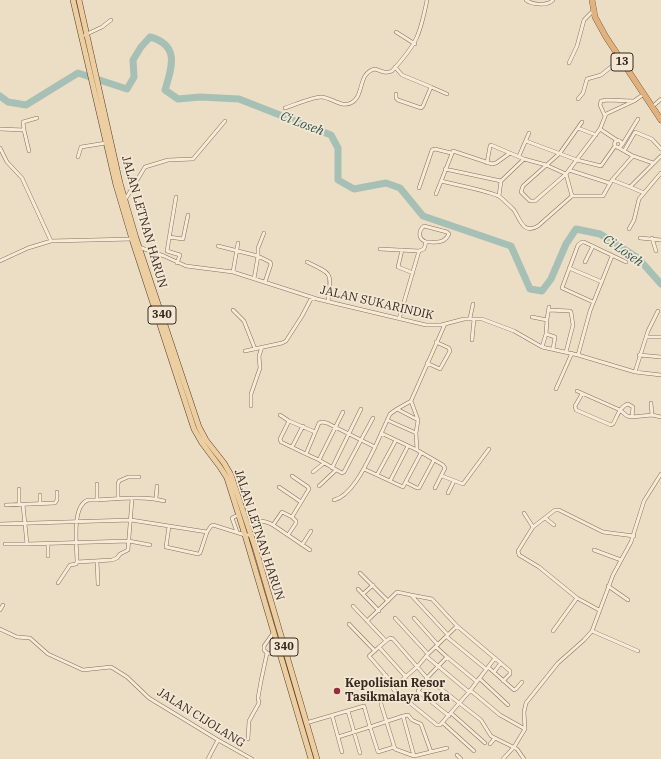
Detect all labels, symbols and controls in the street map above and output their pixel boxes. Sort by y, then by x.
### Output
road number: 13 [611,53,633,71]
water label: Ci Loseh [278,109,326,139]
street label: JALAN LETNAN HARUN [118,154,170,290]
water label: Ci Loseh [600,232,646,270]
street label: JALAN SUKARINDIK [319,283,435,323]
road number: 340 [148,306,176,324]
street label: JALAN LETNAN HARUN [231,468,287,602]
road number: 340 [270,638,298,656]
place label: Kepolisian Resor Tasikmalaya Kota [345,677,450,705]
street label: JALAN CIJOLANG [155,685,247,751]
marker: Kepolisian Resor Tasikmalaya Kota [332,686,342,696]

